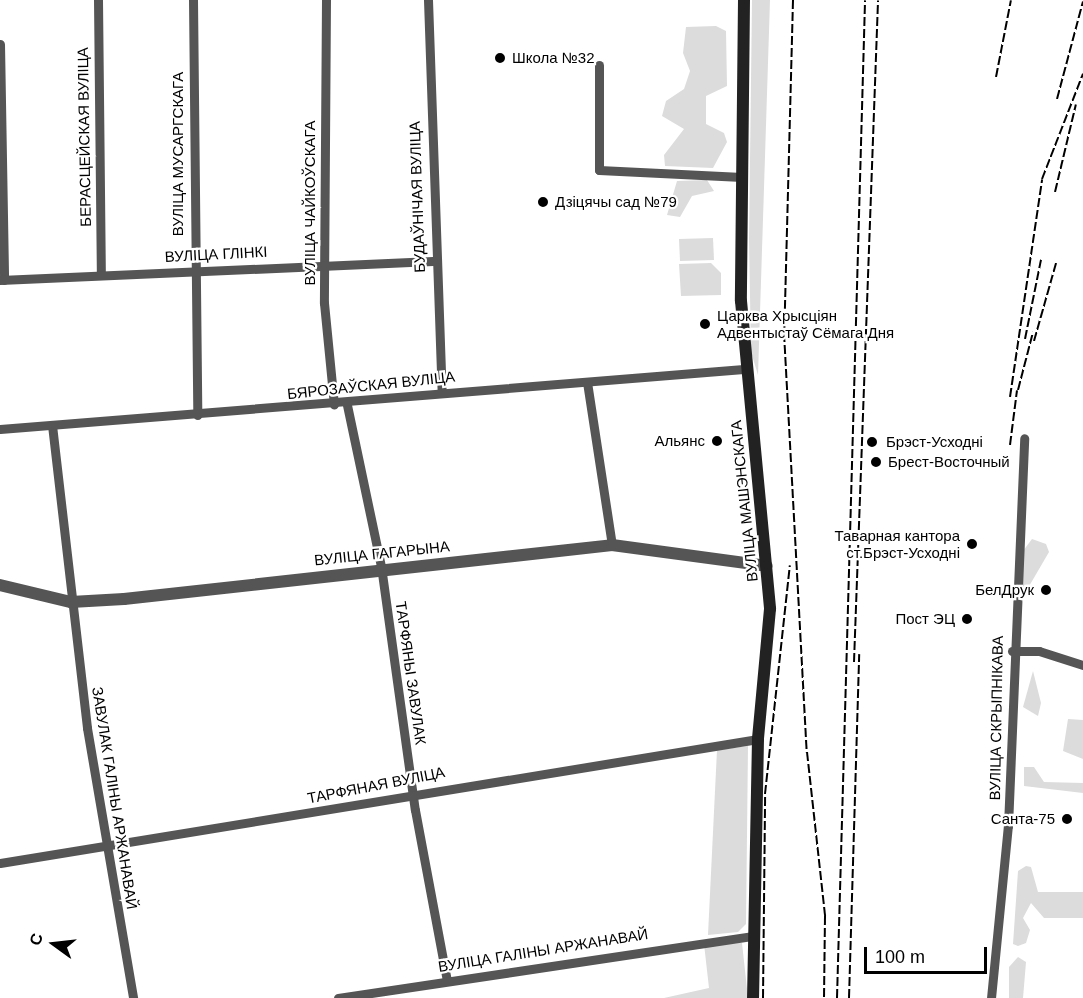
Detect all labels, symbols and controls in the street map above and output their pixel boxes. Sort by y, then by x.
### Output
street label: БЕРАСЦЕЙСКАЯ ВУЛІЦА [73,47,95,227]
place label: Школа №32 [512,49,595,67]
marker: Школа №32 [493,51,507,65]
street label: ВУЛІЦА МУСАРГСКАГА [169,72,187,236]
street label: ВУЛІЦА ЧАЙКОЎСКАГА [301,120,319,286]
street label: БУДАЎНІЧАЯ ВУЛІЦА [405,121,429,273]
place label: Дзіцячы сад №79 [555,193,677,211]
marker: Дзіцячы сад №79 [536,195,550,209]
street label: ВУЛІЦА ГЛІНКІ [164,242,268,266]
place label: Царква Хрысціян Адвентыстаў Сёмага Дня [717,306,894,341]
marker: Царква Хрысціян Адвентыстаў Сёмага Дня [698,317,712,331]
street label: БЯРОЗАЎСКАЯ ВУЛІЦА [286,367,456,403]
street label: ВУЛІЦА МАШЭНСКАГА [727,419,761,583]
place label: Альянс [655,432,705,450]
marker: Брэст-Усходні [863,433,881,451]
place label: Брэст-Усходні [886,433,983,451]
marker: Альянс [710,434,724,448]
place label: Брест-Восточный [888,453,1010,471]
marker: Брест-Восточный [869,455,883,469]
place label: Таварная кантора ст.Брэст-Усходні [835,526,960,561]
street label: ВУЛІЦА ГАГАРЫНА [313,537,451,569]
marker: Таварная кантора ст.Брэст-Усходні [965,537,979,551]
place label: БелДрук [975,581,1034,599]
marker: БелДрук [1039,583,1053,597]
street label: ТАРФЯНЫ ЗАВУЛАК [392,600,430,746]
place label: Пост ЭЦ [895,610,955,628]
marker: Пост ЭЦ [960,612,974,626]
street label: ВУЛІЦА СКРЫПНІКАВА [986,636,1006,800]
street label: ЗАВУЛАК ГАЛІНЫ АРЖАНАВАЙ [89,686,141,910]
street label: ТАРФЯНАЯ ВУЛІЦА [306,763,446,807]
place label: Санта-75 [991,810,1055,828]
marker: Санта-75 [1060,812,1074,826]
north arrow [24,914,84,974]
street label: ВУЛІЦА ГАЛІНЫ АРЖАНАВАЙ [437,924,649,976]
text: С [26,931,46,947]
scale bar [867,935,990,973]
text: 100 m [875,947,925,967]

